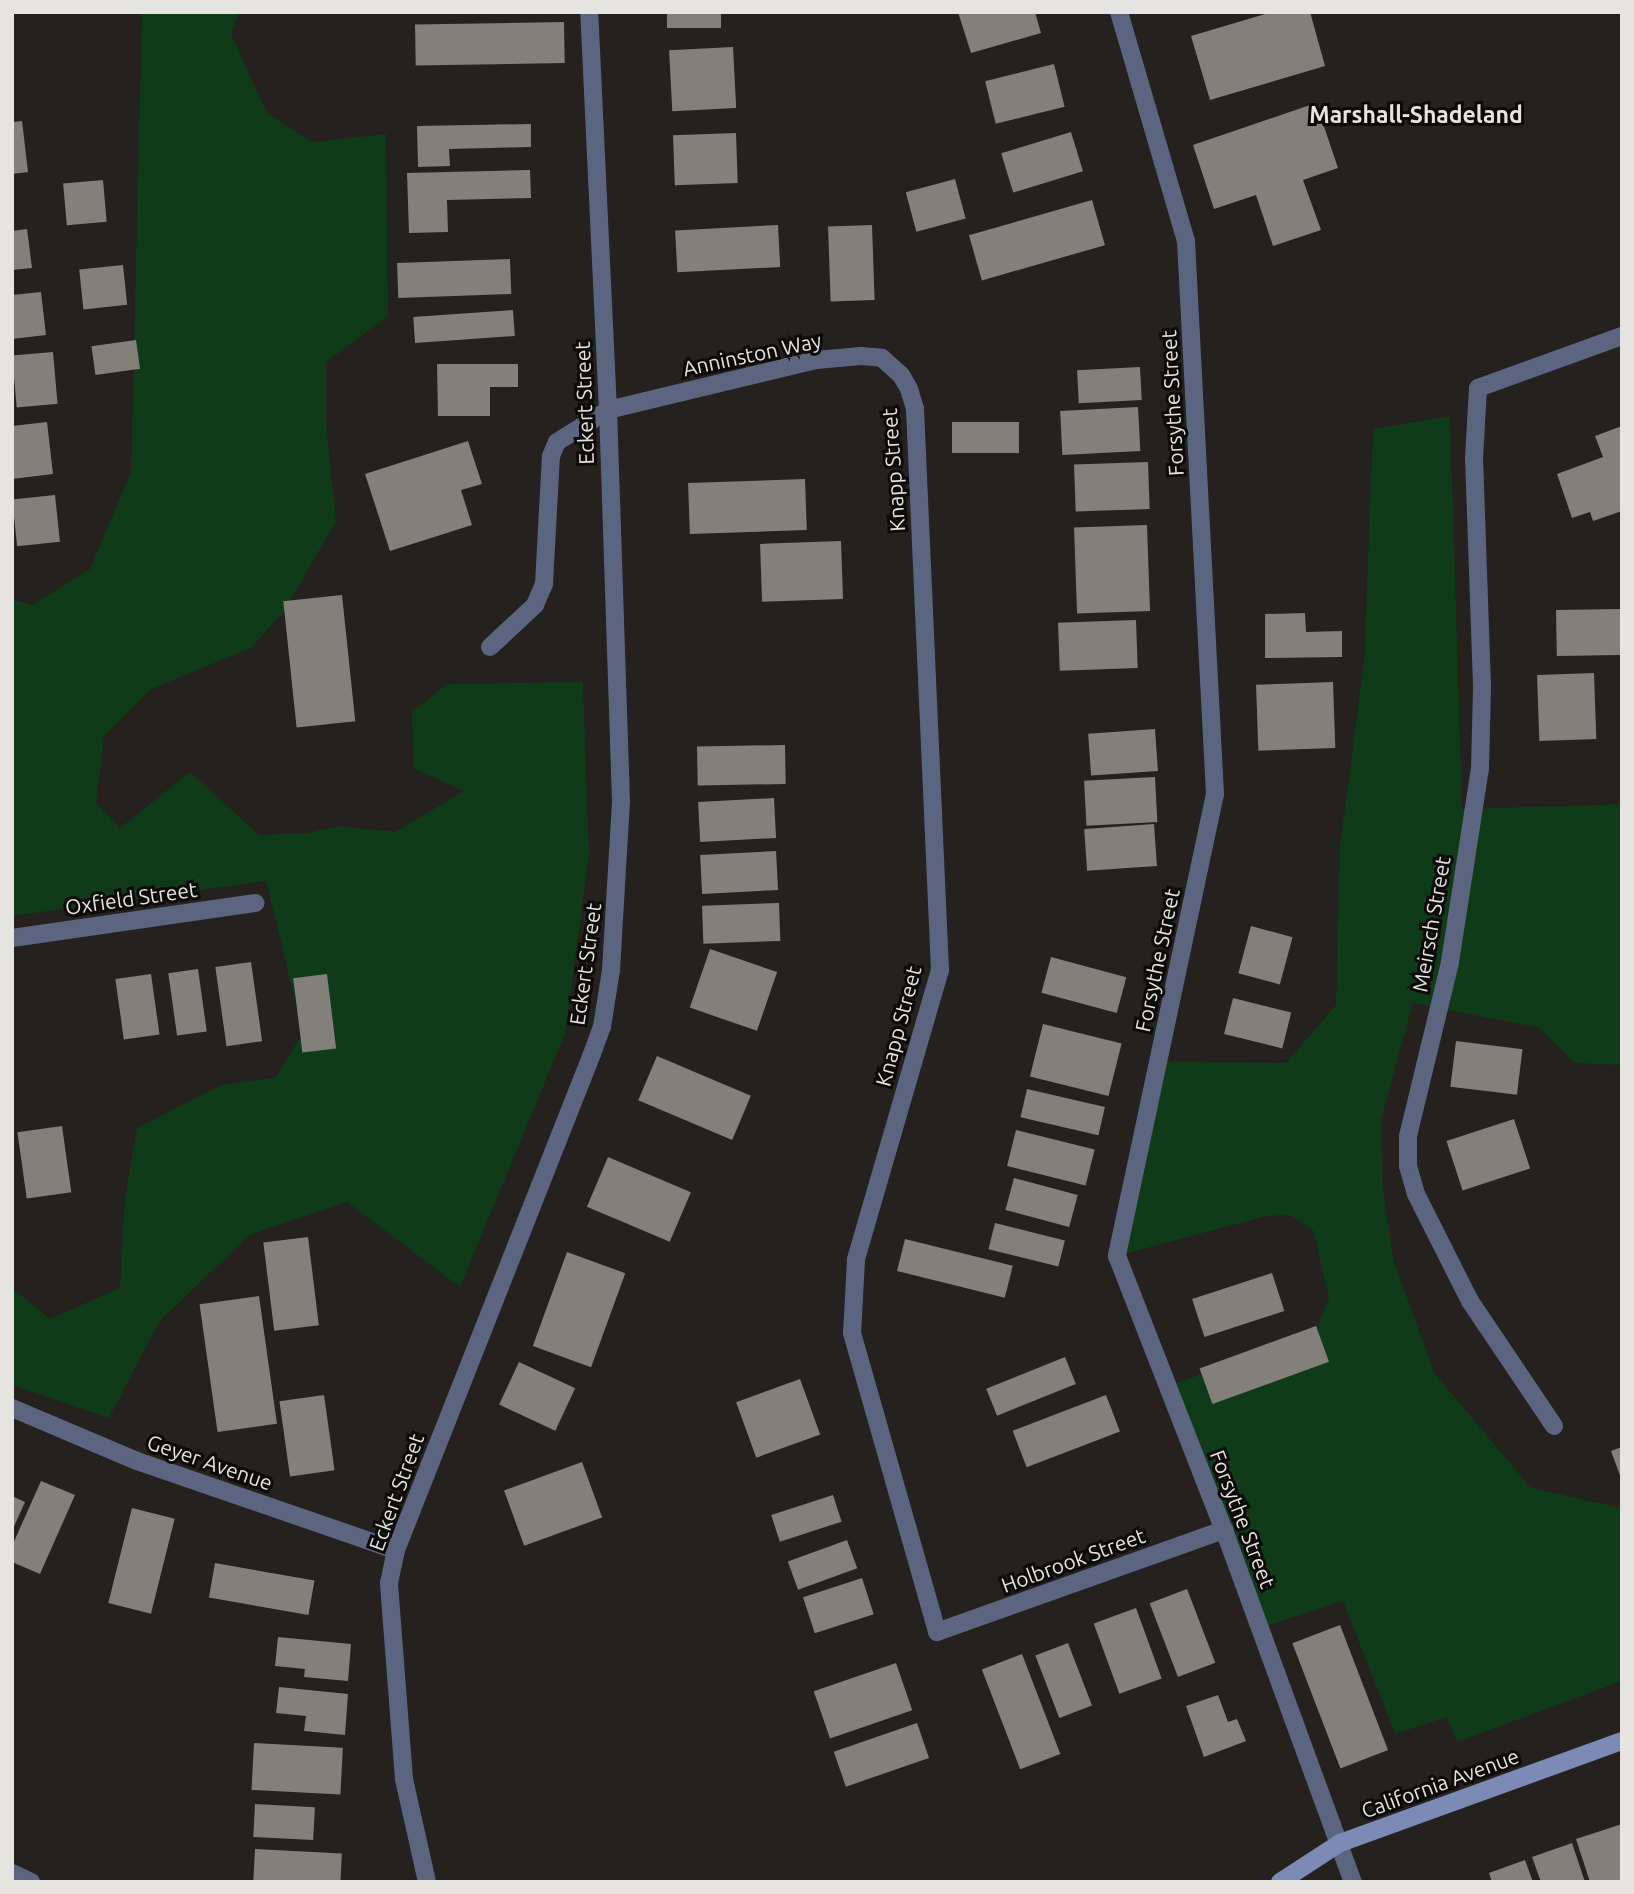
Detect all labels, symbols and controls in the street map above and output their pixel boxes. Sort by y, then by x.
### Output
district label: Marshall-Shadeland [1309,101,1523,129]
street label: Anninston Way [680,327,824,381]
street label: Forsythe Street [1156,330,1188,476]
street label: Eckert Street [569,341,599,465]
street label: Knapp Street [876,407,910,533]
street label: Meirsch Street [1407,854,1455,994]
street label: Oxfield Street [63,876,199,920]
street label: Forsythe Street [1130,886,1184,1034]
street label: Eckert Street [564,901,606,1027]
street label: Knapp Street [870,963,926,1089]
street label: Geyer Avenue [144,1429,276,1495]
street label: Eckert Street [363,1430,429,1554]
street label: Forsythe Street [1205,1446,1281,1592]
street label: Holbrook Street [998,1522,1148,1598]
street label: California Avenue [1358,1743,1522,1823]

